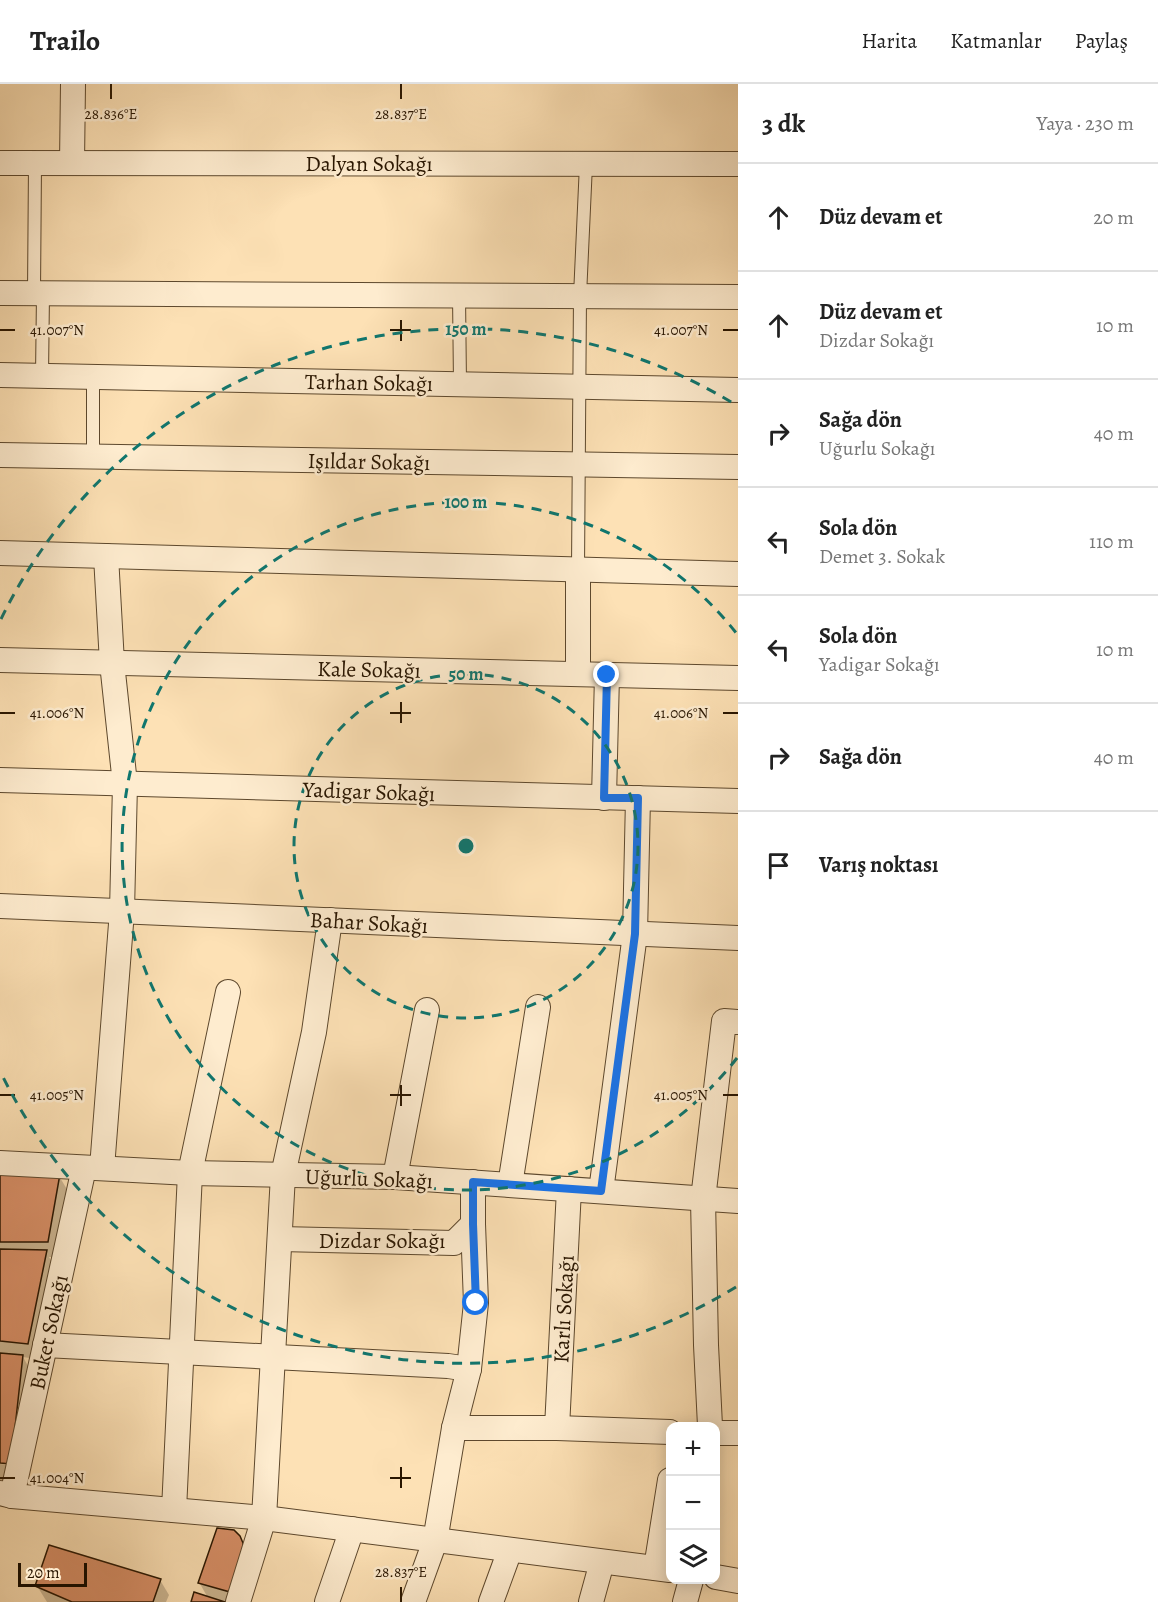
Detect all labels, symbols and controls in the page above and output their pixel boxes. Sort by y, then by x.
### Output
text: Trailo [30,22,100,60]
text: Harita [861,27,917,55]
text: Katmanlar [950,27,1042,55]
text: Paylaş [1075,27,1128,55]
text: 28.836°E [85,104,137,124]
text: 28.837°E [375,104,427,124]
text: 3 dk [762,106,805,141]
text: Yaya · 230 m [1037,110,1134,137]
street label: Dalyan Sokağı [305,149,433,179]
icon: ahead [762,201,795,234]
text: Düz devam et [819,202,942,232]
text: 20 m [1093,204,1134,231]
text: Düz devam et [819,297,942,327]
icon: ahead [762,309,795,342]
text: 10 m [1096,312,1134,339]
text: 150 m [445,317,487,341]
text: 41.007°N [30,320,84,340]
text: 41.007°N [654,320,708,340]
text: Dizdar Sokağı [819,327,934,354]
street label: Tarhan Sokağı [305,367,433,399]
text: Sağa dön [819,405,902,435]
icon: right [762,417,795,450]
text: 40 m [1094,420,1134,447]
text: Uğurlu Sokağı [819,435,935,462]
street label: Işıldar Sokağı [307,446,431,478]
text: 100 m [445,490,487,514]
text: Sola dön [819,513,897,543]
icon: left [762,525,795,558]
text: 110 m [1089,528,1134,555]
text: Demet 3. Sokak [819,543,945,570]
text: Sola dön [819,621,897,651]
icon: left [762,633,795,666]
text: 10 m [1096,636,1134,663]
text: Yadigar Sokağı [819,651,940,678]
street label: Kale Sokağı [317,654,421,686]
route end [593,661,619,687]
text: 50 m [449,662,483,686]
text: 41.006°N [30,703,85,723]
text: 41.006°N [654,703,709,723]
icon: right [762,741,795,774]
text: Sağa dön [819,742,902,772]
text: 40 m [1094,744,1134,771]
street label: Yadigar Sokağı [301,775,436,809]
centre of rings [456,836,476,856]
icon: arrive [762,849,795,882]
text: Varış noktası [819,850,938,880]
street label: Bahar Sokağı [309,905,429,941]
text: 41.005°N [30,1085,84,1105]
text: 41.005°N [654,1085,708,1105]
street label: Uğurlu Sokağı [304,1162,434,1196]
street label: Dizdar Sokağı [319,1226,445,1256]
street label: Karlı Sokağı [546,1254,582,1364]
street label: Buket Sokağı [22,1272,76,1393]
route start [462,1289,488,1315]
map controls [666,1422,720,1584]
button: + [666,1422,720,1476]
text: 41.004°N [30,1468,85,1488]
button: − [666,1476,720,1530]
button: layers [666,1530,720,1584]
scale bar [18,1560,87,1588]
text: 20 m [27,1562,60,1584]
text: 28.837°E [375,1562,427,1582]

